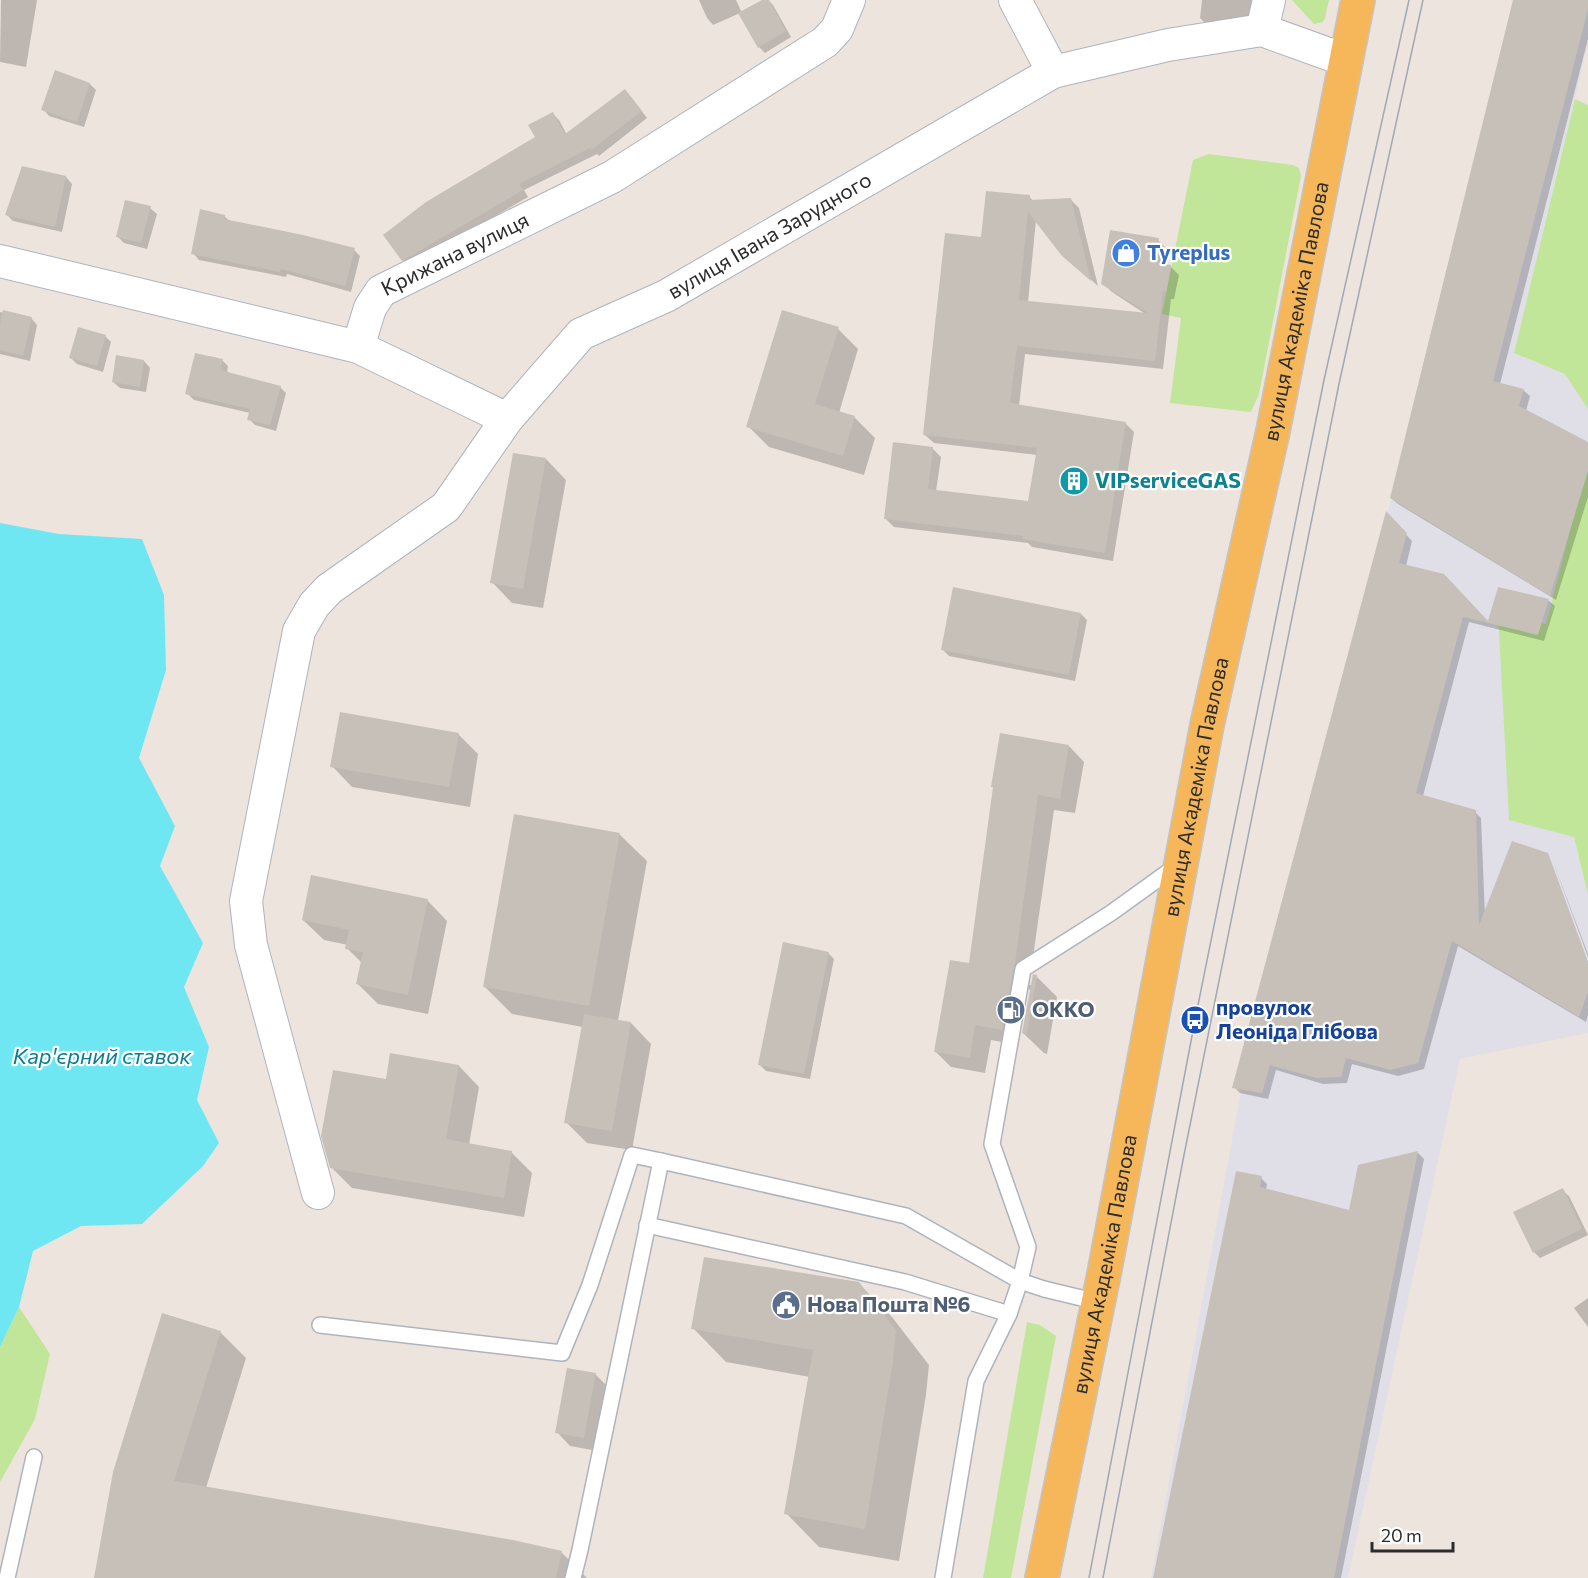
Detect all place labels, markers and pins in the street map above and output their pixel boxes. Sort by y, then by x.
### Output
shop icon: Tyreplus [1110,237,1142,269]
place label: Tyreplus [1147,239,1230,264]
building icon: VIPserviceGAS [1058,465,1090,497]
place label: VIPserviceGAS [1095,467,1241,492]
fuel station icon: ОККО [995,994,1027,1026]
place label: провулок Леоніда Глібова [1216,994,1378,1043]
place label: ОККО [1032,996,1095,1021]
bus stop icon: провулок Леоніда Глібова [1179,1004,1211,1036]
public building icon: Нова Пошта №6 [770,1289,802,1321]
place label: Нова Пошта №6 [807,1291,971,1316]

